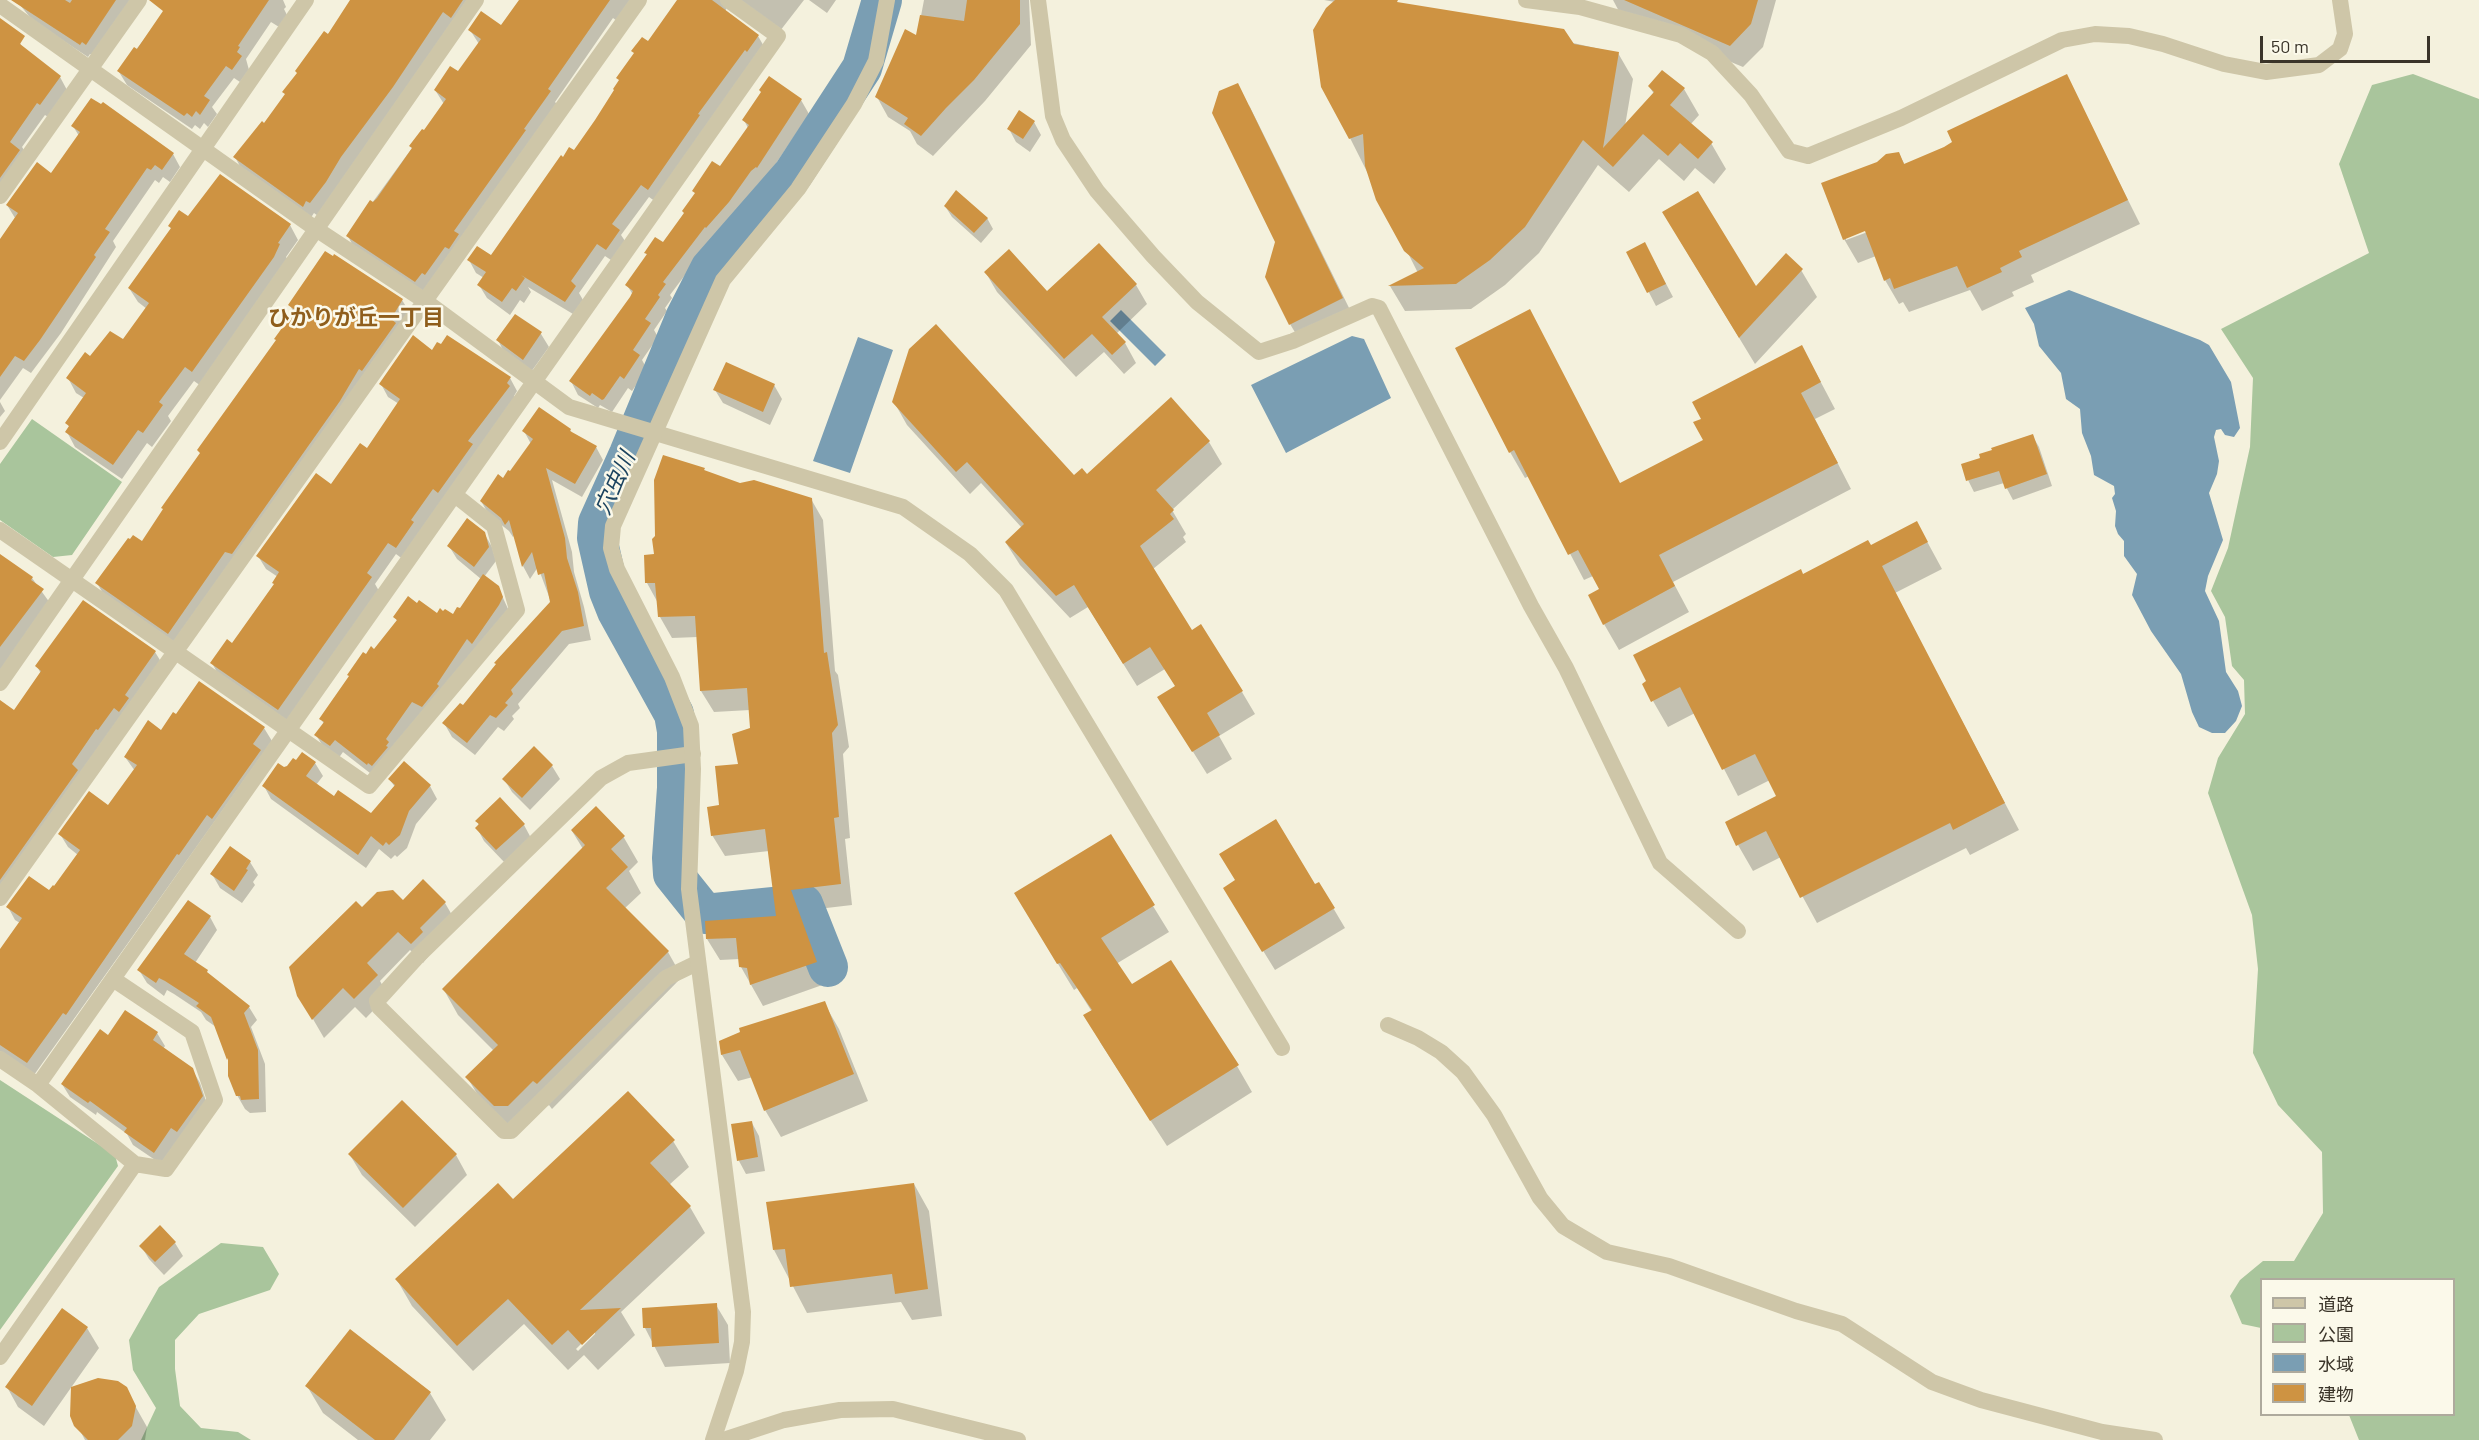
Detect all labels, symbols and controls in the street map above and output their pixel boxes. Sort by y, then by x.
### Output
scale bar [2263,24,2432,62]
text: 50 m [2271,35,2309,57]
district label: ひかりが丘一丁目 [268,305,444,331]
water label: 穴虫川 [590,447,640,519]
legend [2260,1278,2455,1416]
text: 道路 [2318,1293,2354,1315]
text: 公園 [2318,1323,2354,1345]
text: 水域 [2318,1353,2354,1375]
text: 建物 [2318,1383,2354,1405]

